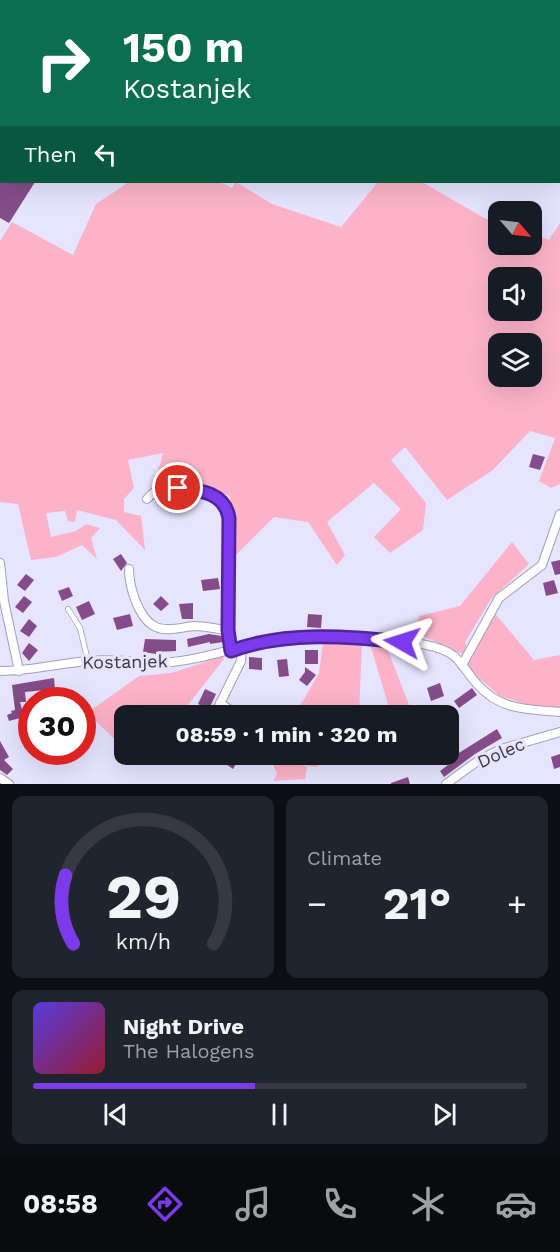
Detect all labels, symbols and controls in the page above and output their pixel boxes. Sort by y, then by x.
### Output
text: 150 m [123,23,244,72]
icon: right [24,24,102,102]
text: Kostanjek [123,73,251,105]
icon: left [89,138,122,171]
text: Then [24,142,77,167]
north arrow [488,201,542,255]
map controls [488,201,542,387]
button: sound [488,267,542,321]
button: layers [488,333,542,387]
pin [152,462,203,513]
icon: arrive [161,471,194,504]
position arrow [370,610,434,674]
street label: Kostanjek [82,650,168,673]
speed limit sign: 30 [18,687,96,765]
text: 08:59 · 1 min · 320 m [176,722,397,747]
street label: Dolec [474,733,528,772]
text: Climate [307,846,382,870]
text: 29 [105,860,181,933]
text: 21° [383,877,451,930]
text: − [307,884,327,923]
text: + [507,884,527,923]
text: km/h [115,929,171,954]
text: Night Drive [123,1014,244,1039]
text: The Halogens [123,1039,255,1063]
icon: previous [99,1098,132,1131]
icon: pause [263,1098,296,1131]
icon: next [428,1098,461,1131]
icon: directions [144,1183,186,1225]
icon: music [232,1183,274,1225]
icon: phone [319,1183,361,1225]
icon: climate [407,1183,449,1225]
icon: car [495,1183,537,1225]
text: 08:58 [23,1188,98,1220]

